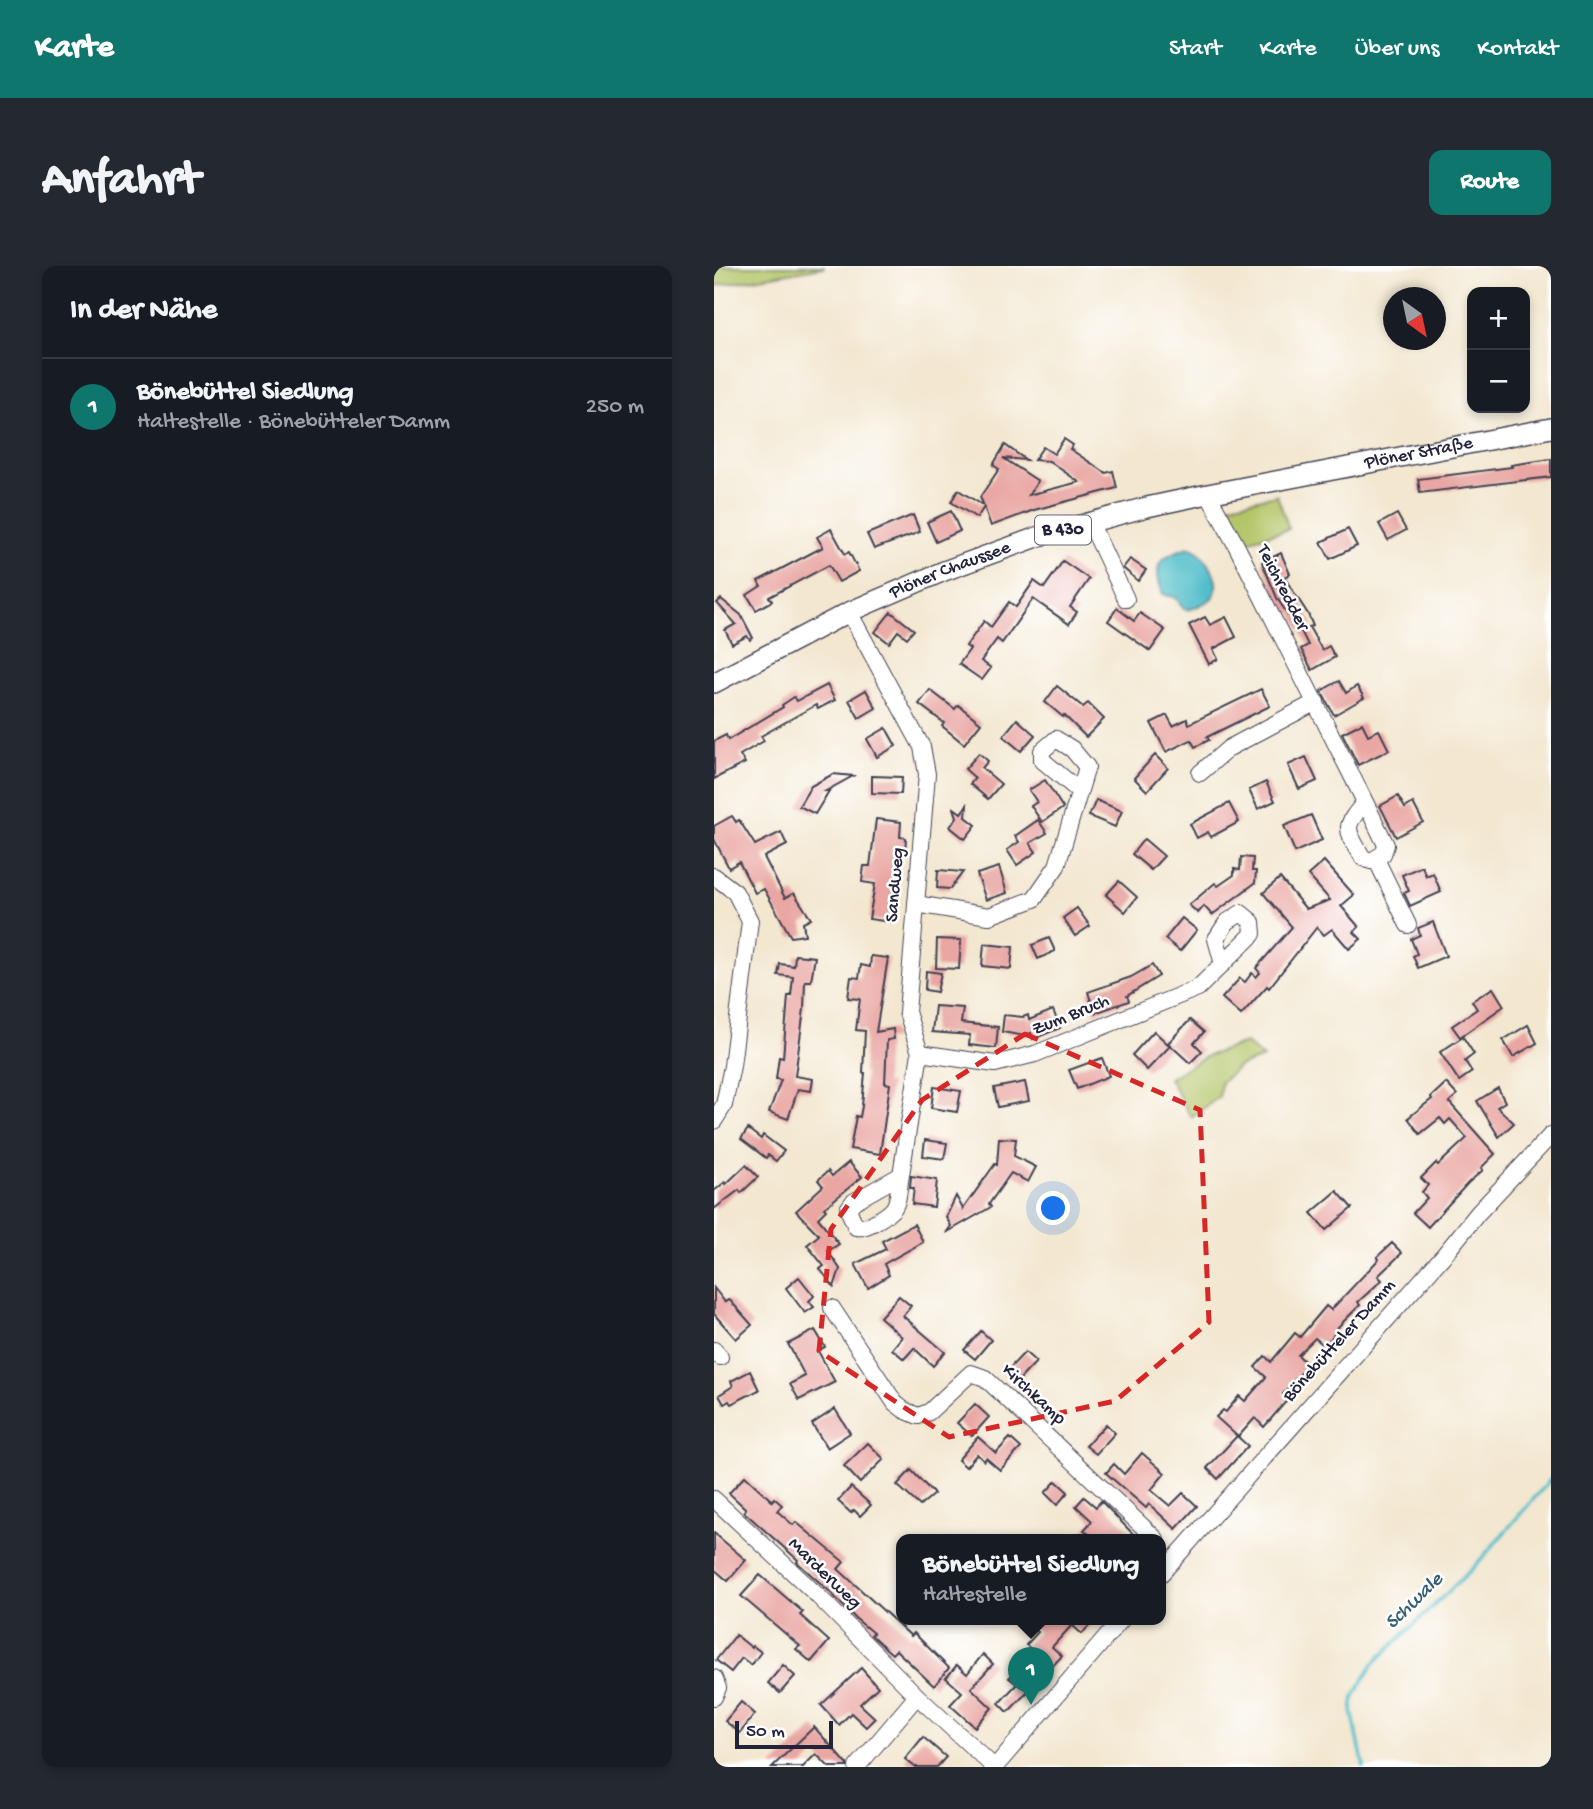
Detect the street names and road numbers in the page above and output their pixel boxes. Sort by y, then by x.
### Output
street label: Plöner Straße [1362,432,1475,475]
road number: B 430 [1035,516,1091,544]
street label: Plöner Chaussee [885,536,1014,605]
street label: Teichredder [1250,540,1314,637]
street label: Sandweg [881,847,911,923]
street label: Zum Bruch [1029,990,1113,1042]
street label: Bönebütteler Damm [1278,1274,1402,1408]
street label: Kirchkamp [996,1359,1071,1431]
street label: Marderweg [782,1533,866,1615]

